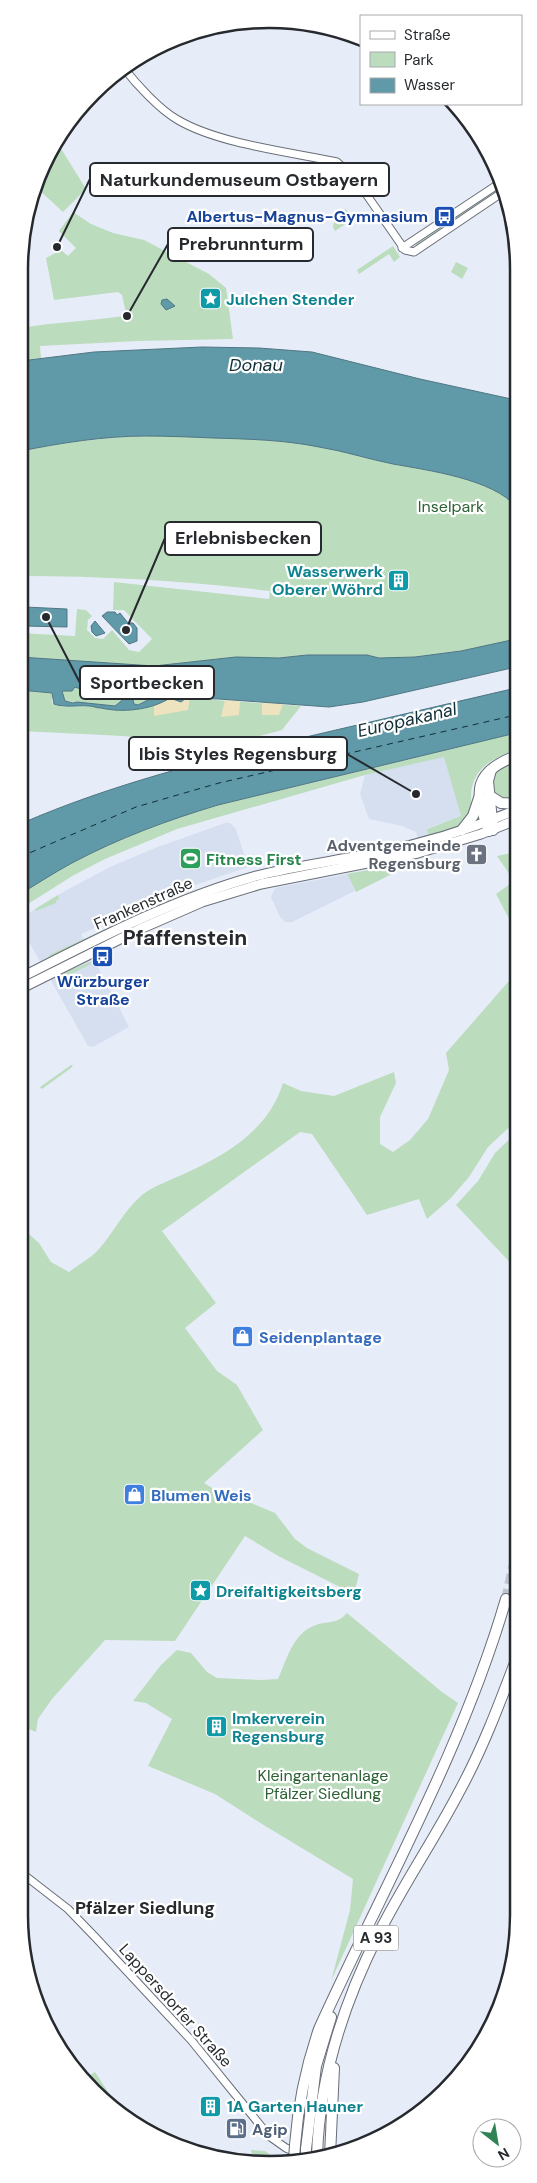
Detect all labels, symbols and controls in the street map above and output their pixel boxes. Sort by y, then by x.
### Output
legend [360,15,522,105]
text: Straße [404,25,451,45]
text: Park [404,50,434,70]
text: Wasser [404,75,456,95]
callout: Naturkundemuseum Ostbayern [90,163,389,196]
text: Naturkundemuseum Ostbayern [100,168,378,192]
bus stop icon: Albertus-Magnus-Gymnasium [432,204,456,228]
place label: Albertus-Magnus-Gymnasium [186,206,428,227]
callout: Prebrunnturm [168,228,313,261]
text: Prebrunnturm [179,232,303,256]
place icon: Julchen Stender [198,287,222,311]
place label: Julchen Stender [226,289,355,310]
water label: Donau [229,353,283,377]
park label: Inselpark [418,496,484,517]
callout: Erlebnisbecken [165,522,321,555]
text: Erlebnisbecken [175,526,311,550]
place label: Wasserwerk Oberer Wöhrd [272,561,384,600]
building icon: Wasserwerk Oberer Wöhrd [387,568,411,592]
callout: Sportbecken [80,666,214,699]
text: Sportbecken [90,671,204,695]
water label: Europakanal [355,697,460,743]
callout: Ibis Styles Regensburg [129,737,347,770]
text: Ibis Styles Regensburg [139,742,337,766]
place label: Adventgemeinde Regensburg [327,835,461,874]
church icon: Adventgemeinde Regensburg [465,842,489,866]
sports icon: Fitness First [178,847,202,871]
place label: Fitness First [206,849,302,870]
street label: Frankenstraße [90,872,196,935]
district label: Pfaffenstein [123,924,247,952]
bus stop icon: Würzburger Straße [91,945,115,969]
place label: Würzburger Straße [57,971,150,1010]
shop icon: Seidenplantage [231,1325,255,1349]
place label: Seidenplantage [259,1327,382,1348]
shop icon: Blumen Weis [123,1483,147,1507]
place label: Blumen Weis [151,1485,252,1506]
place icon: Dreifaltigkeitsberg [188,1579,212,1603]
place label: Dreifaltigkeitsberg [216,1581,362,1602]
place label: Imkerverein Regensburg [232,1708,325,1747]
building icon: Imkerverein Regensburg [204,1715,228,1739]
park label: Kleingartenanlage Pfälzer Siedlung [258,1765,388,1804]
district label: Pfälzer Siedlung [75,1896,215,1920]
road number: A 93 [354,1926,398,1950]
street label: Lappersdorfer Straße [114,1939,237,2072]
building icon: 1A Garten Hauner [199,2094,223,2118]
place label: 1A Garten Hauner [227,2096,363,2117]
fuel station icon: Agip [224,2117,248,2141]
north arrow [472,2118,522,2168]
place label: Agip [252,2119,288,2140]
text: N [495,2144,513,2164]

